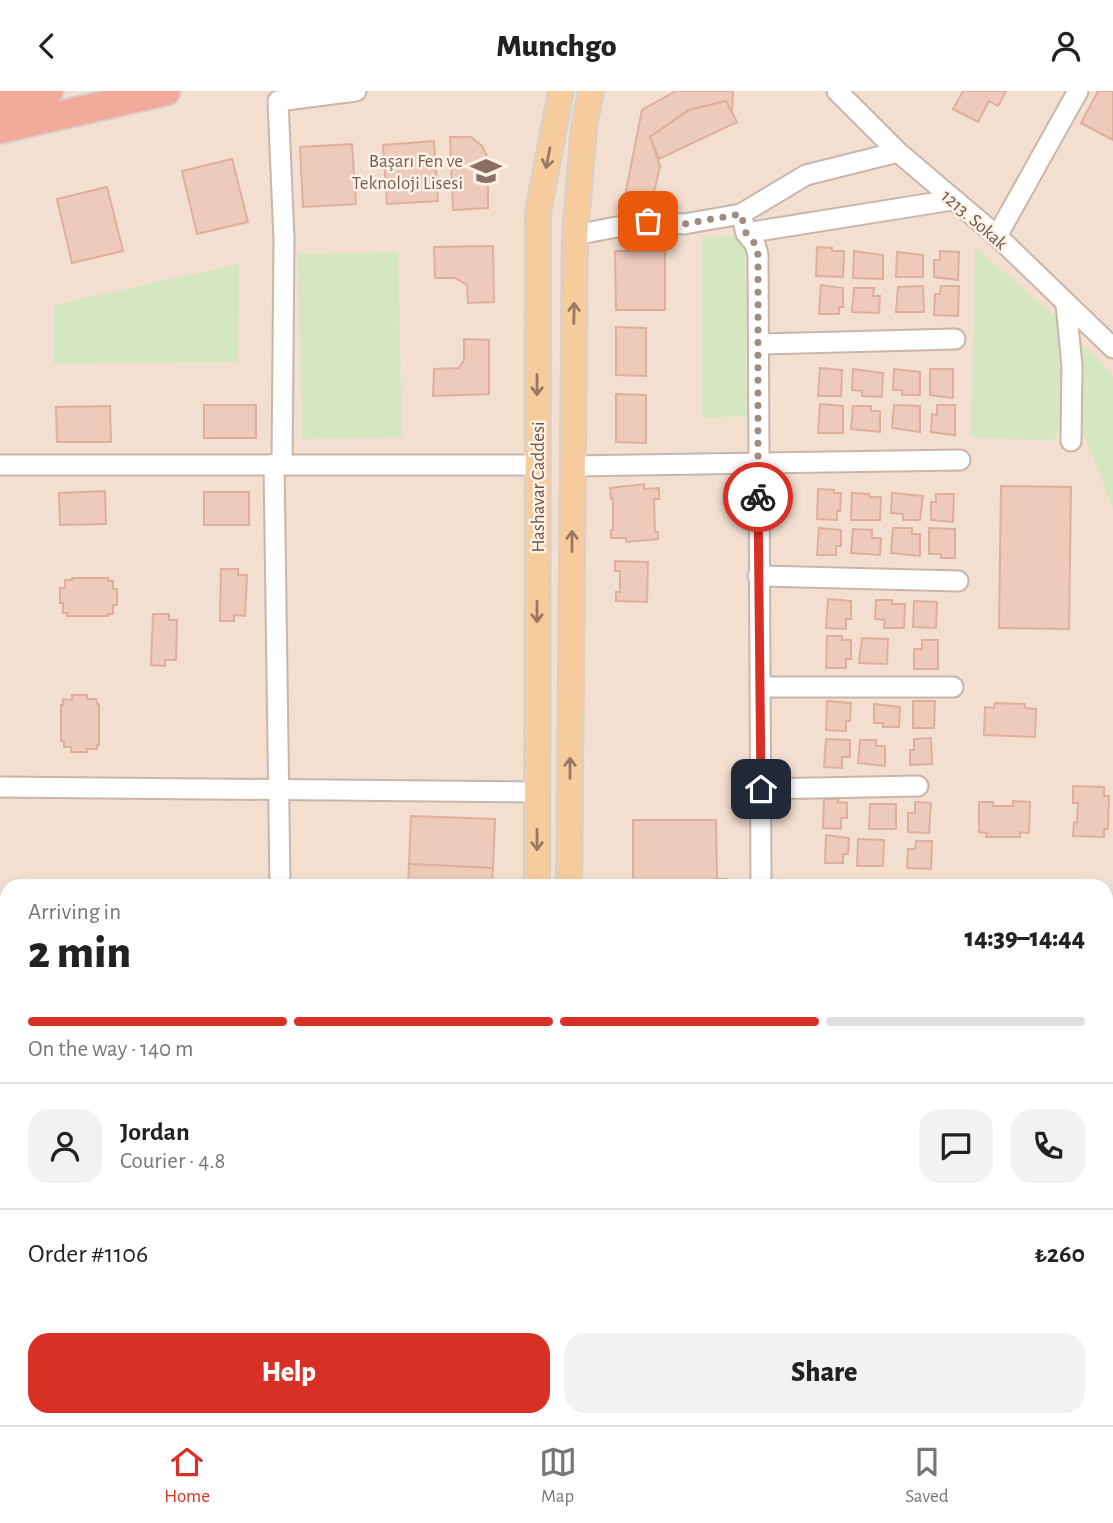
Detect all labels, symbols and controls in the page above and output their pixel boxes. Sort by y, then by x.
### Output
icon: back [28,27,66,65]
icon: person [1047,27,1085,65]
text: Munchgo [496,30,617,62]
one-way arrow [541,146,554,169]
place label: Başarı Fen ve Teknoloji Lisesi [352,152,463,193]
school or university icon: Başarı Fen ve Teknoloji Lisesi [469,154,503,188]
street label: 1213. Sokak [937,186,1011,254]
pin [618,191,678,251]
icon: bag [629,202,667,240]
one-way arrow [567,302,581,325]
one-way arrow [530,373,544,396]
street label: Hashavar Caddesi [529,421,548,553]
courier [723,462,793,532]
icon: bike [739,478,777,516]
one-way arrow [565,530,579,553]
one-way arrow [530,600,544,623]
one-way arrow [563,757,577,780]
pin [731,759,791,819]
icon: home [742,770,780,808]
one-way arrow [530,828,544,851]
text: Arriving in [28,901,121,924]
text: 14:39–14:44 [965,925,1085,951]
text: 2 min [28,930,131,976]
text: On the way · 140 m [28,1038,193,1061]
button: person [28,1109,102,1183]
button: chat [919,1109,993,1183]
button: phone [1011,1109,1085,1183]
text: Jordan [120,1119,190,1145]
text: Courier · 4.8 [120,1150,225,1173]
text: Order #1106 [28,1241,148,1267]
text: ₺260 [1034,1241,1085,1267]
button: Help [28,1333,550,1413]
button: Share [564,1333,1085,1413]
tab: Home [164,1443,210,1508]
tab: Map [539,1443,577,1508]
tab: Saved [905,1443,949,1508]

